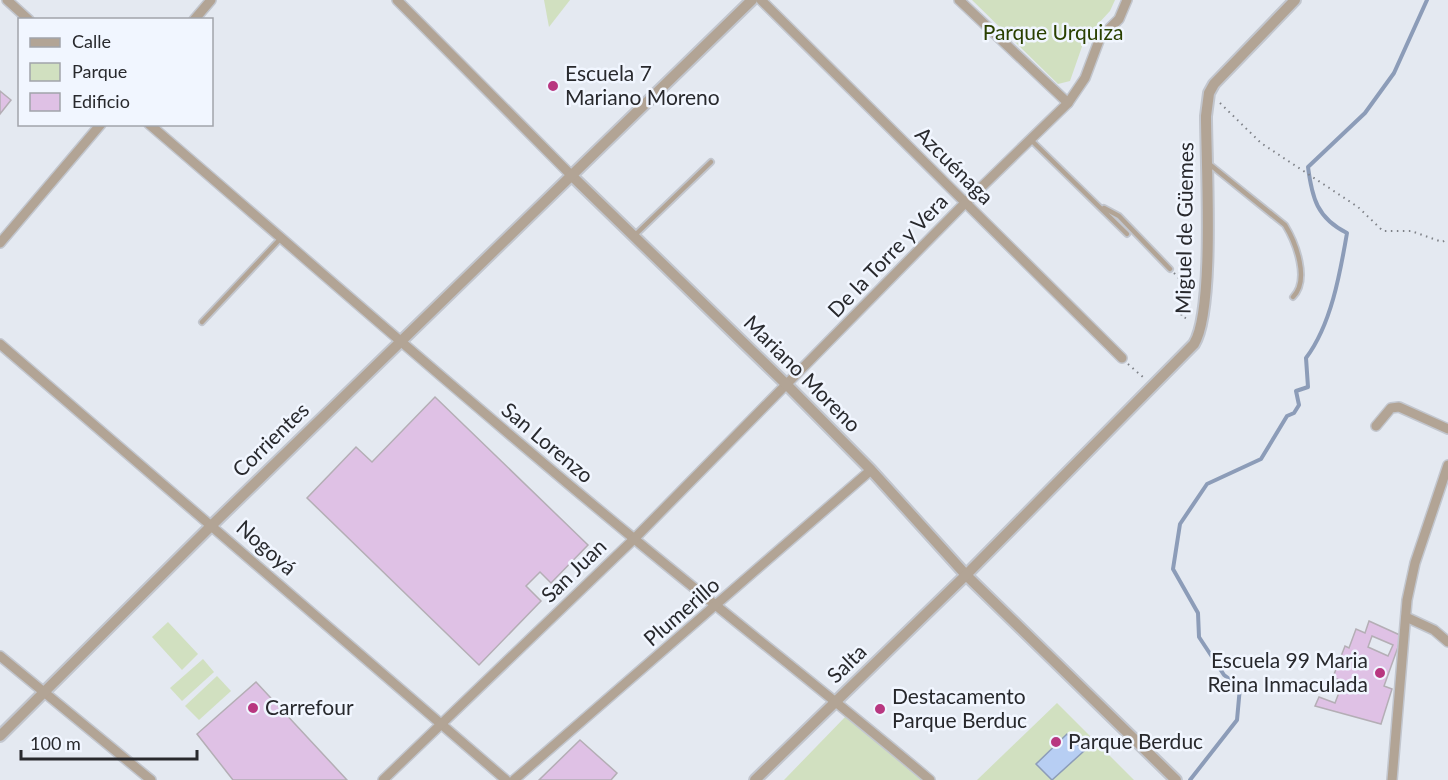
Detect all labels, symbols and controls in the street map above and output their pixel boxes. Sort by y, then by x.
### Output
legend [18,18,213,126]
park label: Parque Urquiza [983,19,1123,44]
text: Calle [72,30,111,52]
text: Parque [72,60,127,82]
place label: Escuela 7 Mariano Moreno [565,60,720,109]
marker: Escuela 7 Mariano Moreno [546,79,560,93]
text: Edificio [72,90,130,112]
street label: Azcuénaga [911,121,999,209]
street label: Miguel de Güemes [1170,142,1197,314]
street label: De la Torre y Vera [822,188,952,322]
street label: Mariano Moreno [740,309,867,437]
street label: Corrientes [227,396,313,481]
street label: San Lorenzo [497,396,599,487]
street label: Nogoyá [232,514,302,580]
street label: San Juan [535,533,611,607]
street label: Plumerillo [638,571,724,651]
street label: Salta [821,638,871,687]
place label: Escuela 99 Maria Reina Inmaculada [1207,647,1368,696]
marker: Escuela 99 Maria Reina Inmaculada [1373,666,1387,680]
place label: Destacamento Parque Berduc [892,683,1027,732]
place label: Carrefour [265,694,354,719]
marker: Carrefour [246,701,260,715]
marker: Destacamento Parque Berduc [873,702,887,716]
scale bar [21,723,196,761]
place label: Parque Berduc [1068,728,1203,753]
text: 100 m [30,732,81,754]
marker: Parque Berduc [1049,735,1063,749]

